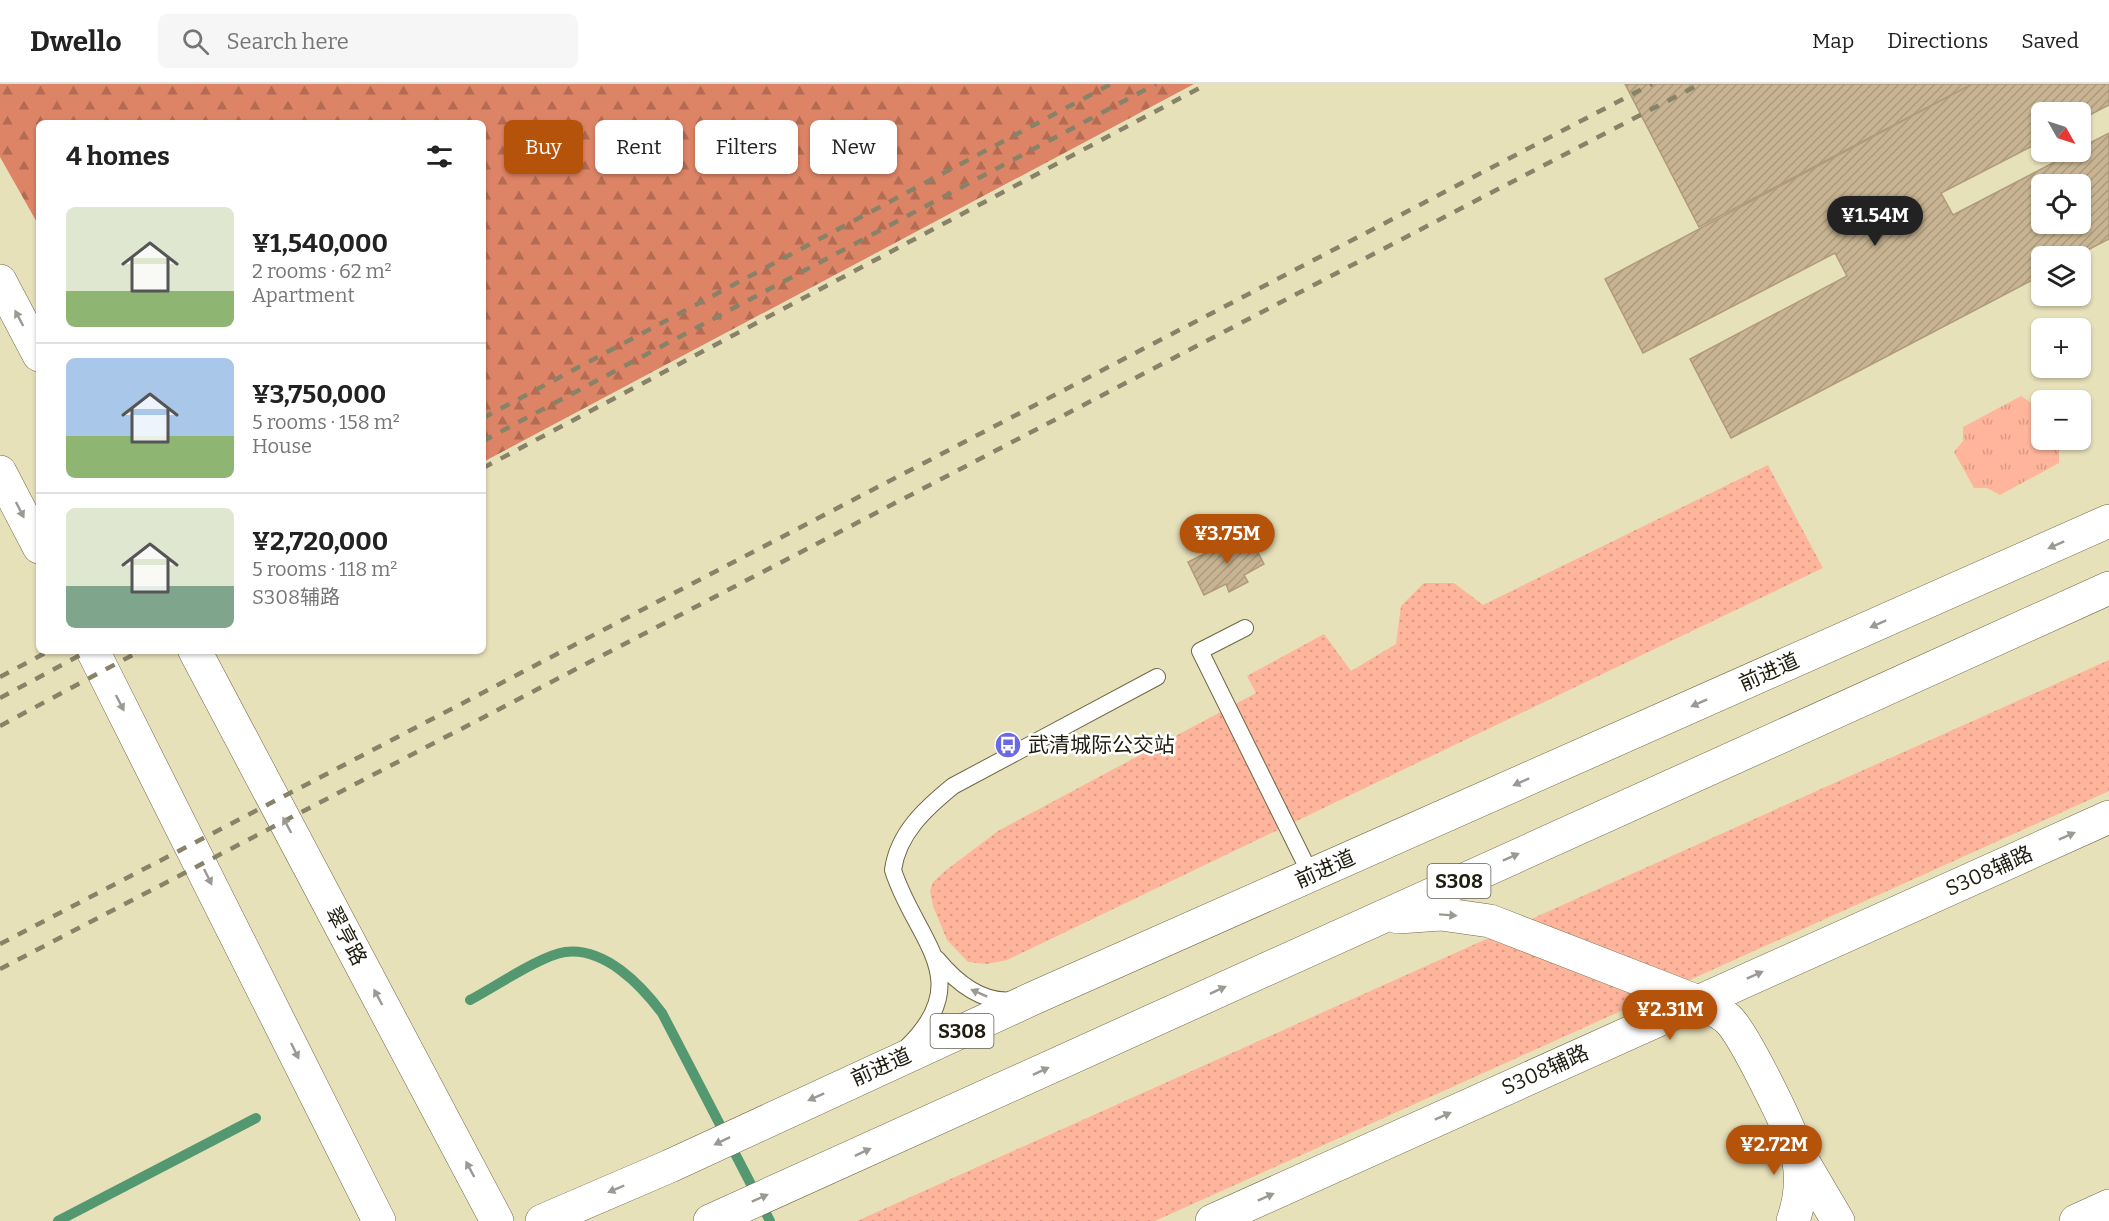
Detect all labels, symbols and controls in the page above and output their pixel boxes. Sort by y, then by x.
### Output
search box [158,14,578,68]
text: Dwello [30,25,122,58]
icon: search [179,25,212,58]
text: Search here [227,28,349,55]
text: Map [1812,28,1854,54]
text: Directions [1887,28,1988,54]
text: Saved [2021,28,2079,54]
north arrow [2031,102,2091,162]
map controls [2031,102,2091,450]
chip: Buy [504,120,583,174]
chip: Rent [595,120,683,174]
chip: Filters [695,120,798,174]
chip: New [810,120,897,174]
icon: filters [423,140,456,173]
text: 4 homes [66,141,170,172]
button: locate [2031,174,2091,234]
pin: ¥1.54M [1826,196,1924,247]
text: ¥1.54M [1841,203,1909,227]
text: ¥1,540,000 [252,228,388,259]
icon: home [114,231,186,303]
button: layers [2031,246,2091,306]
text: 2 rooms · 62 m² [252,259,392,283]
text: Apartment [252,283,355,307]
one-way arrow [15,309,25,327]
button: + [2031,318,2091,378]
text: ¥3,750,000 [252,379,386,410]
icon: home [114,382,186,454]
button: − [2031,390,2091,450]
text: 5 rooms · 158 m² [252,410,400,434]
text: House [252,434,312,458]
one-way arrow [15,501,24,518]
pin: ¥3.75M [1178,514,1276,565]
text: ¥3.75M [1194,521,1260,545]
text: ¥2,720,000 [252,526,388,557]
icon: home [114,532,186,604]
one-way arrow [2047,540,2064,549]
text: 5 rooms · 118 m² [252,557,397,581]
text: S308辅路 [252,585,340,609]
one-way arrow [1868,619,1886,629]
street label: 前进道 [1735,647,1803,697]
one-way arrow [114,694,124,712]
one-way arrow [1690,698,1708,708]
bus stop icon: 武清城际公交站 [993,730,1023,760]
place label: 武清城际公交站 [1028,732,1175,758]
one-way arrow [1512,778,1530,787]
one-way arrow [282,816,292,833]
one-way arrow [2058,831,2076,840]
street label: S308辅路 [1941,840,2037,902]
street label: 前进道 [1291,844,1359,894]
one-way arrow [1502,852,1520,862]
road number: S308 [1428,864,1490,898]
one-way arrow [203,868,212,885]
street label: 翠亨路 [320,902,372,970]
one-way arrow [1439,910,1458,919]
one-way arrow [1746,971,1763,980]
one-way arrow [1210,985,1227,994]
one-way arrow [373,988,383,1005]
one-way arrow [969,988,987,998]
pin: ¥2.31M [1621,990,1719,1041]
text: ¥2.31M [1636,997,1704,1021]
road number: S308 [930,1014,994,1048]
street label: S308辅路 [1497,1039,1593,1101]
street label: 前进道 [847,1042,915,1092]
one-way arrow [290,1043,299,1060]
one-way arrow [1032,1066,1049,1075]
one-way arrow [806,1092,824,1102]
one-way arrow [1435,1112,1452,1121]
pin: ¥2.72M [1725,1125,1823,1176]
text: ¥2.72M [1740,1132,1808,1156]
one-way arrow [713,1136,730,1146]
one-way arrow [855,1147,872,1156]
one-way arrow [465,1161,474,1178]
one-way arrow [607,1184,625,1194]
one-way arrow [1257,1192,1274,1201]
one-way arrow [751,1193,769,1203]

